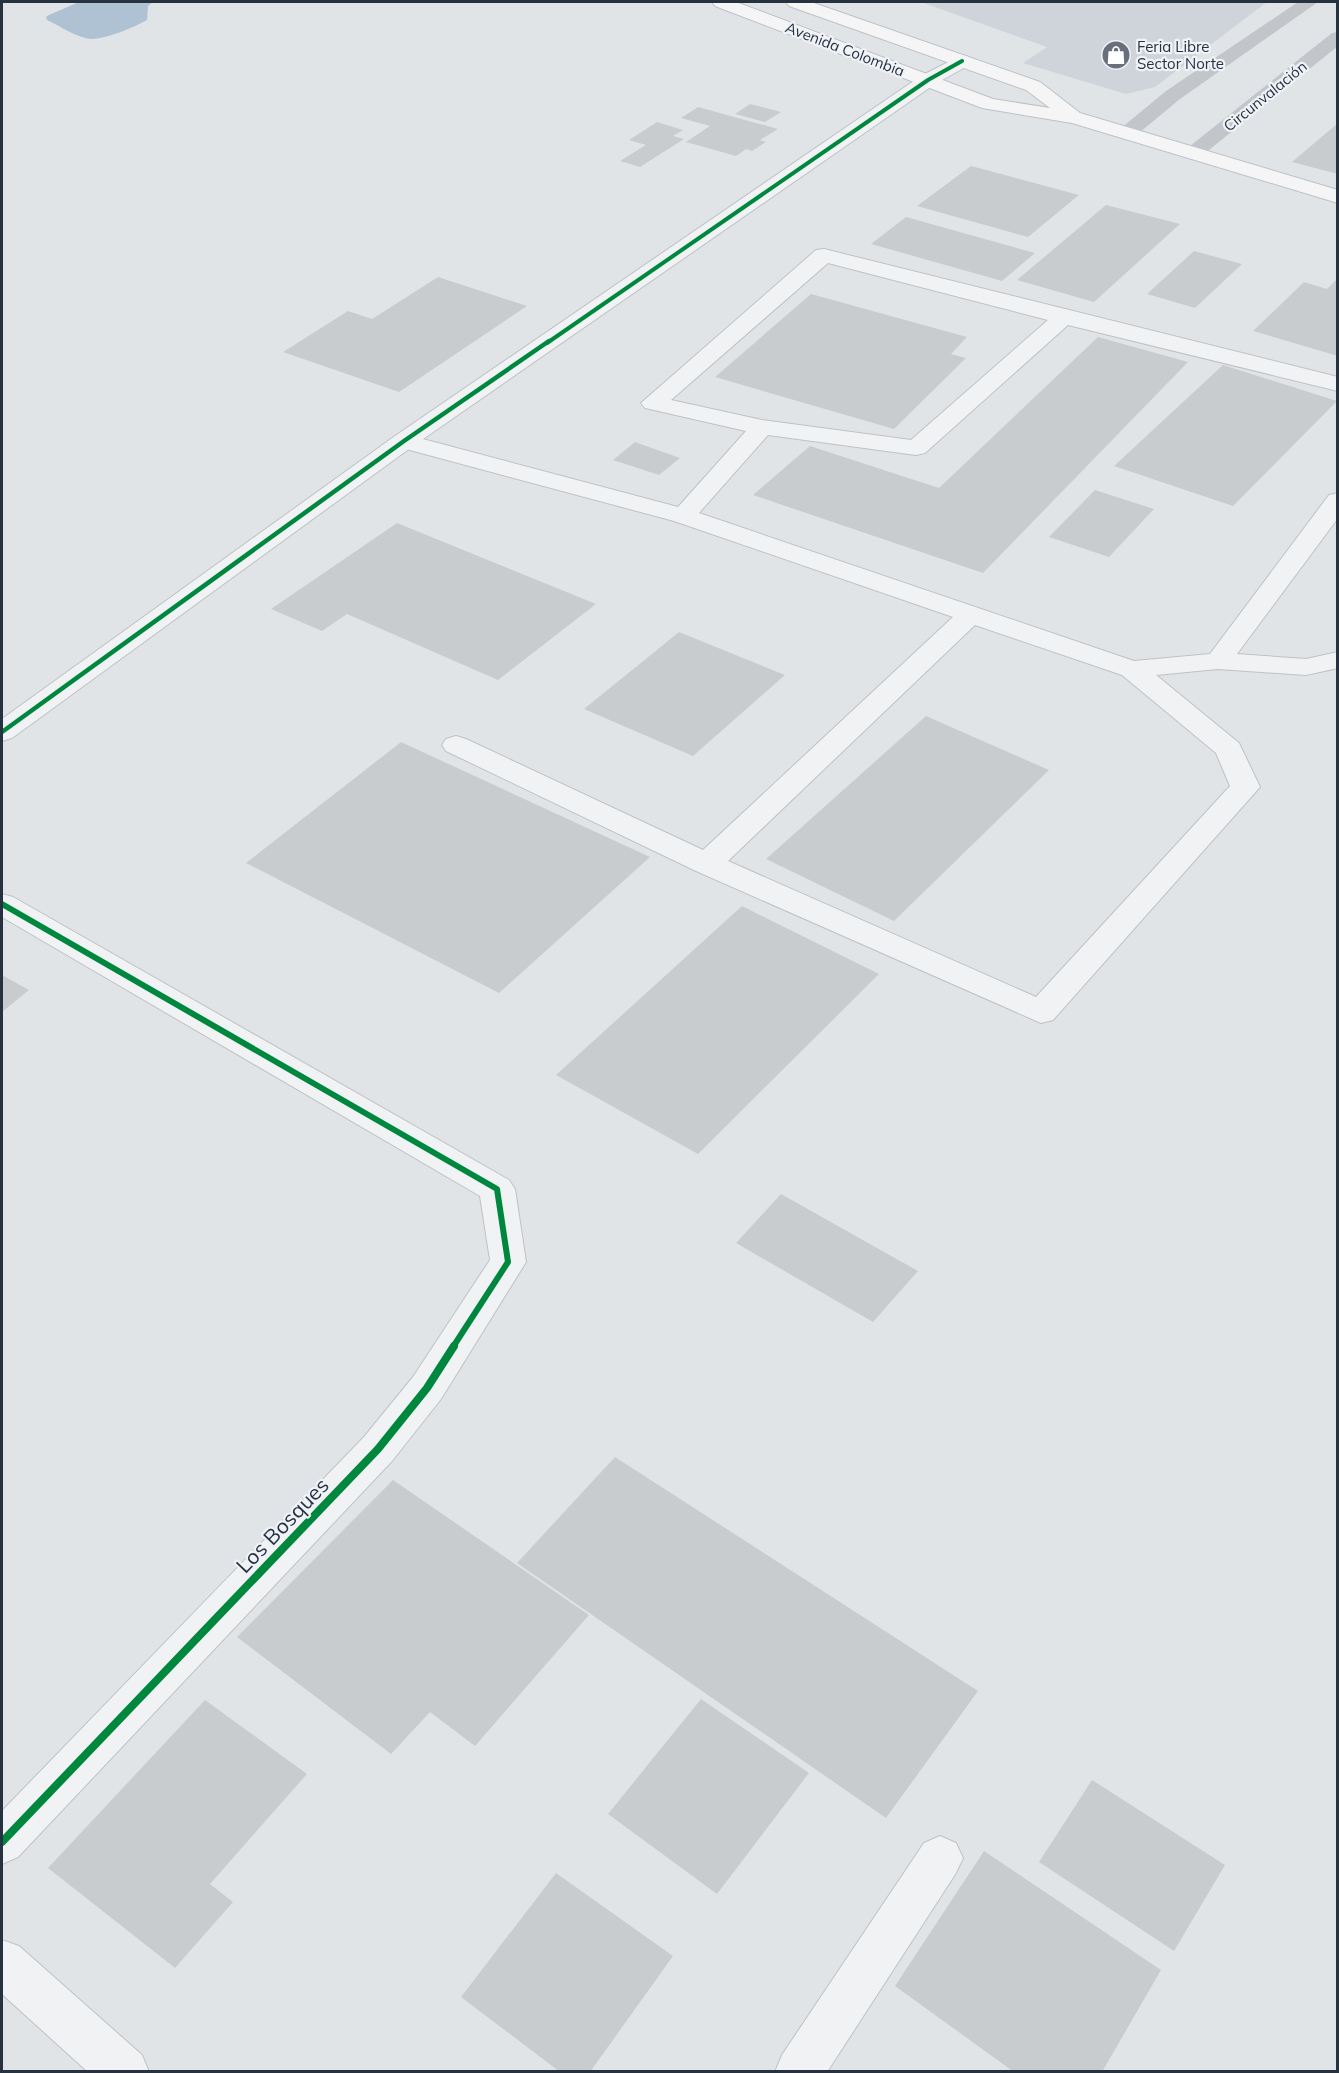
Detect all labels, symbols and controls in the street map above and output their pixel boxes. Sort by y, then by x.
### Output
street label: Avenida Colombia [783,18,907,80]
place label: Feria Libre Sector Norte [1137,37,1224,73]
shop icon: Feria Libre Sector Norte [1100,39,1132,71]
street label: Circunvalación [1219,57,1311,135]
street label: Los Bosques [230,1472,334,1578]

